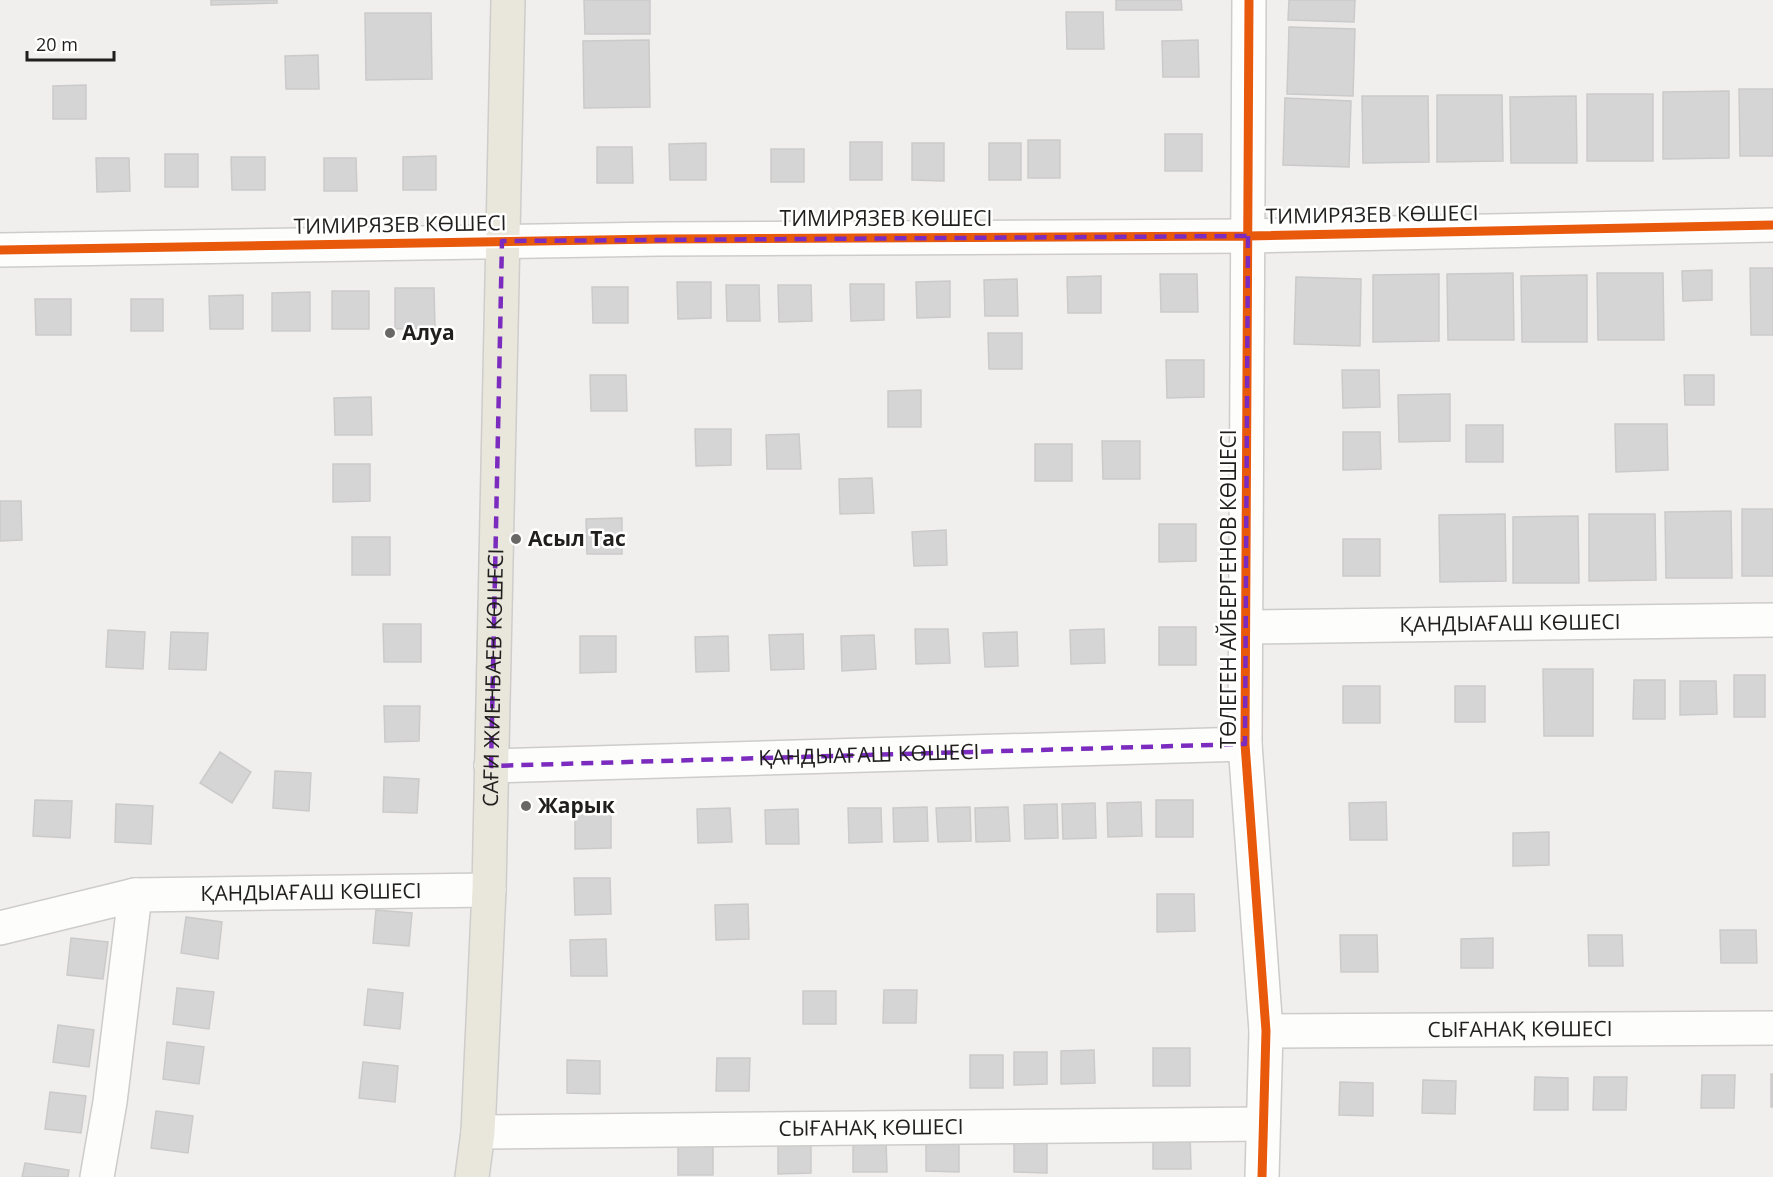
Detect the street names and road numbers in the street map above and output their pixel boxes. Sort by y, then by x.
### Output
street label: ТИМИРЯЗЕВ КӨШЕСІ [1265,198,1479,230]
street label: ТИМИРЯЗЕВ КӨШЕСІ [780,204,992,232]
street label: ТИМИРЯЗЕВ КӨШЕСІ [293,208,507,240]
street label: ТӨЛЕГЕН АЙБЕРГЕНОВ КӨШЕСІ [1214,429,1242,749]
street label: САҒИ ЖИЕНБАЕВ КӨШЕСІ [476,548,509,807]
street label: ҚАНДЫАҒАШ КӨШЕСІ [1399,607,1621,638]
street label: ҚАНДЫАҒАШ КӨШЕСІ [758,737,980,771]
street label: ҚАНДЫАҒАШ КӨШЕСІ [200,876,422,907]
street label: СЫҒАНАҚ КӨШЕСІ [1427,1014,1613,1043]
street label: СЫҒАНАҚ КӨШЕСІ [778,1112,964,1142]

